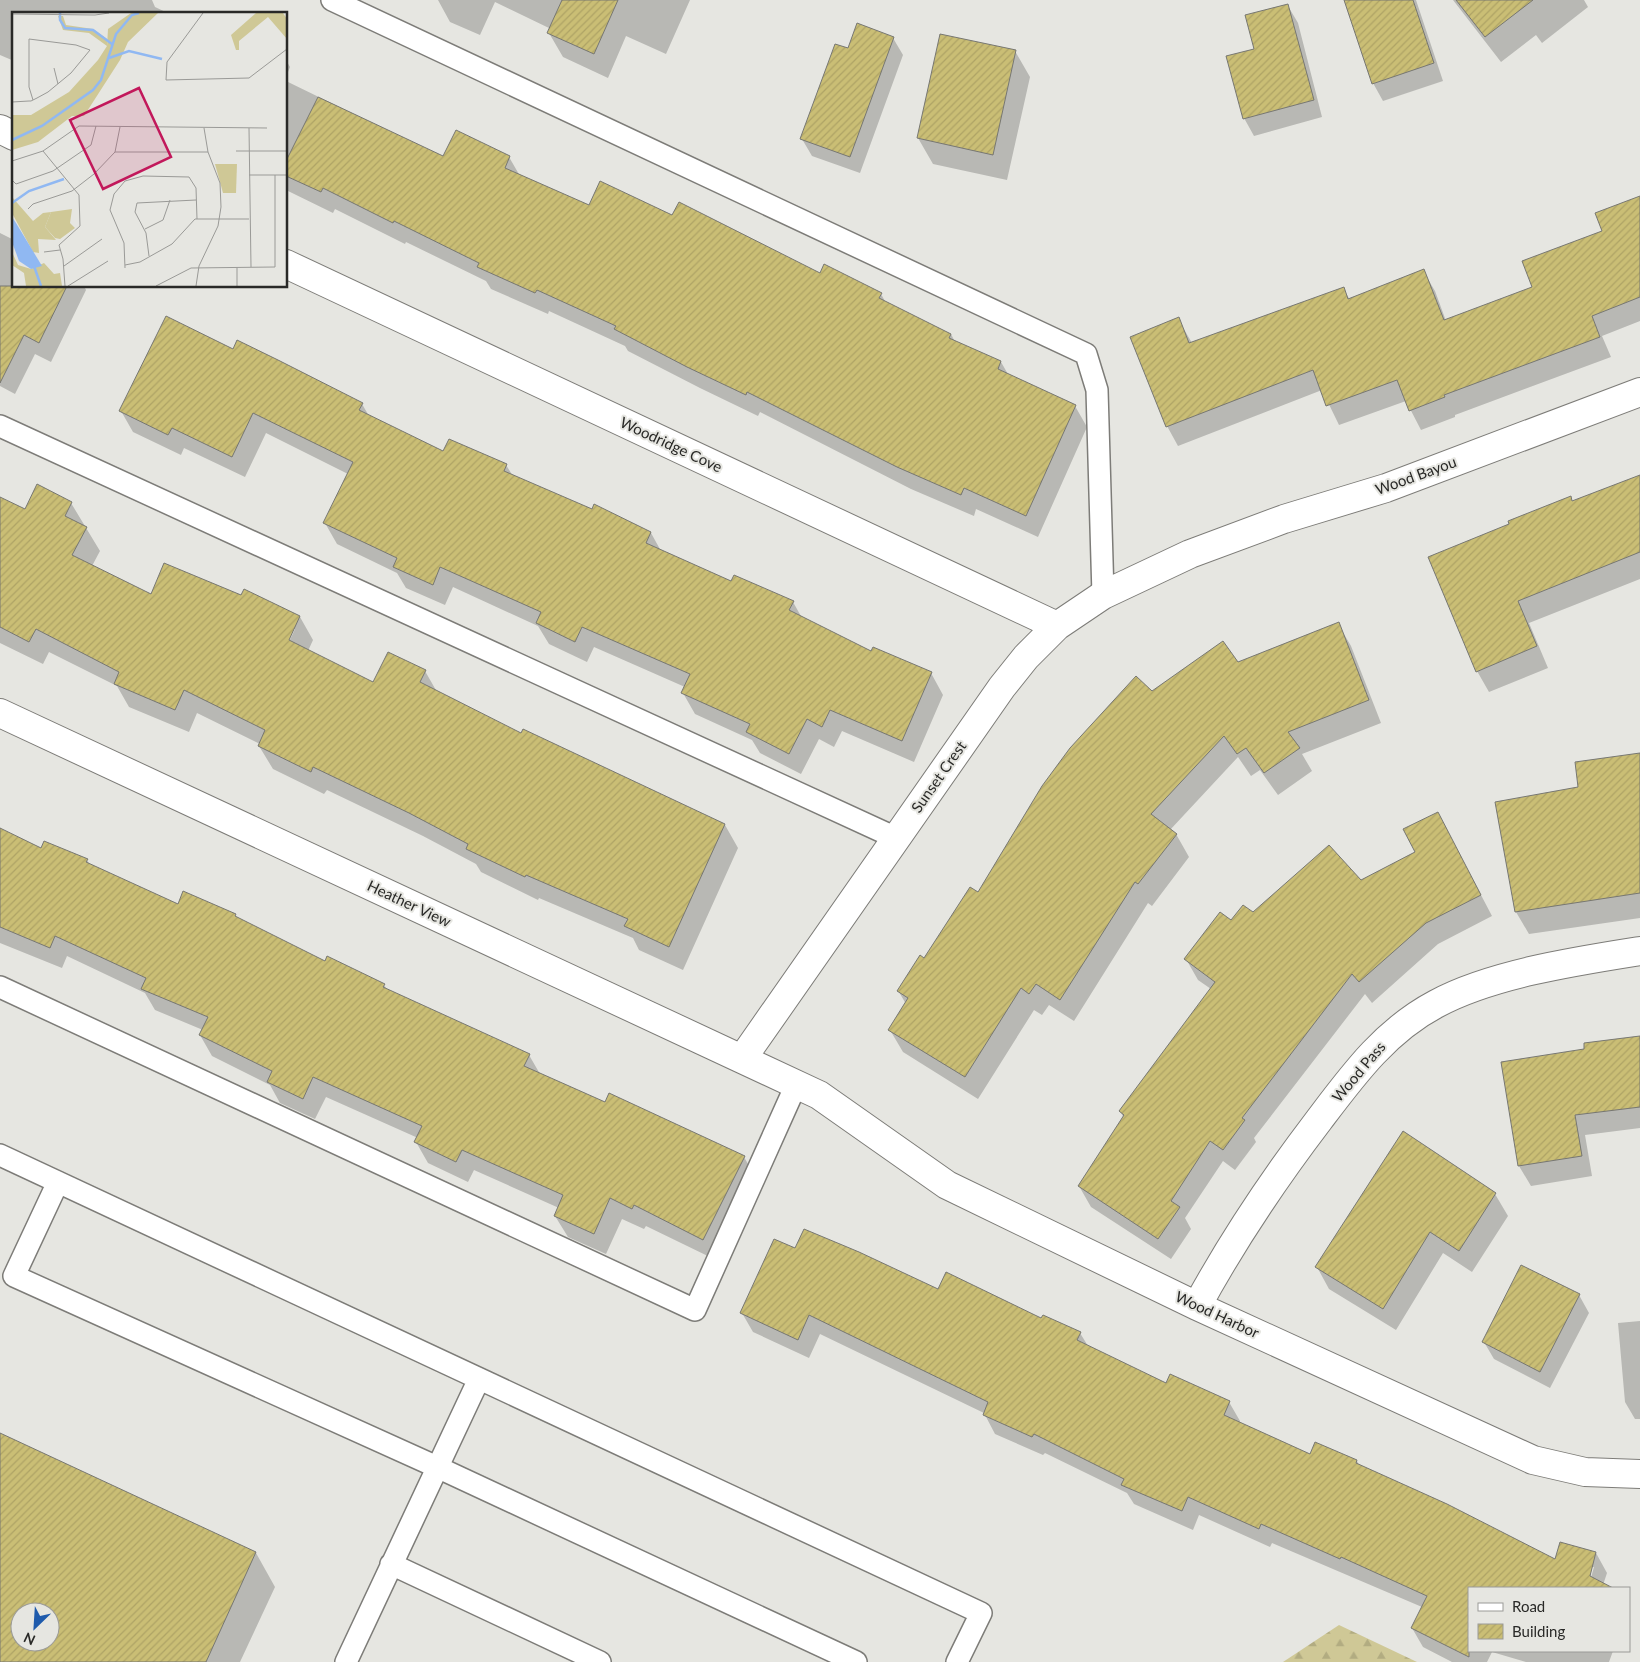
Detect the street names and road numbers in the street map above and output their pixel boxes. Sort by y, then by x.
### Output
street label: Woodridge Cove [617,413,725,476]
street label: Wood Bayou [1373,452,1459,498]
street label: Sunset Crest [907,737,970,816]
street label: Heather View [365,876,454,930]
street label: Wood Pass [1328,1038,1389,1105]
street label: Wood Harbor [1173,1287,1263,1342]

